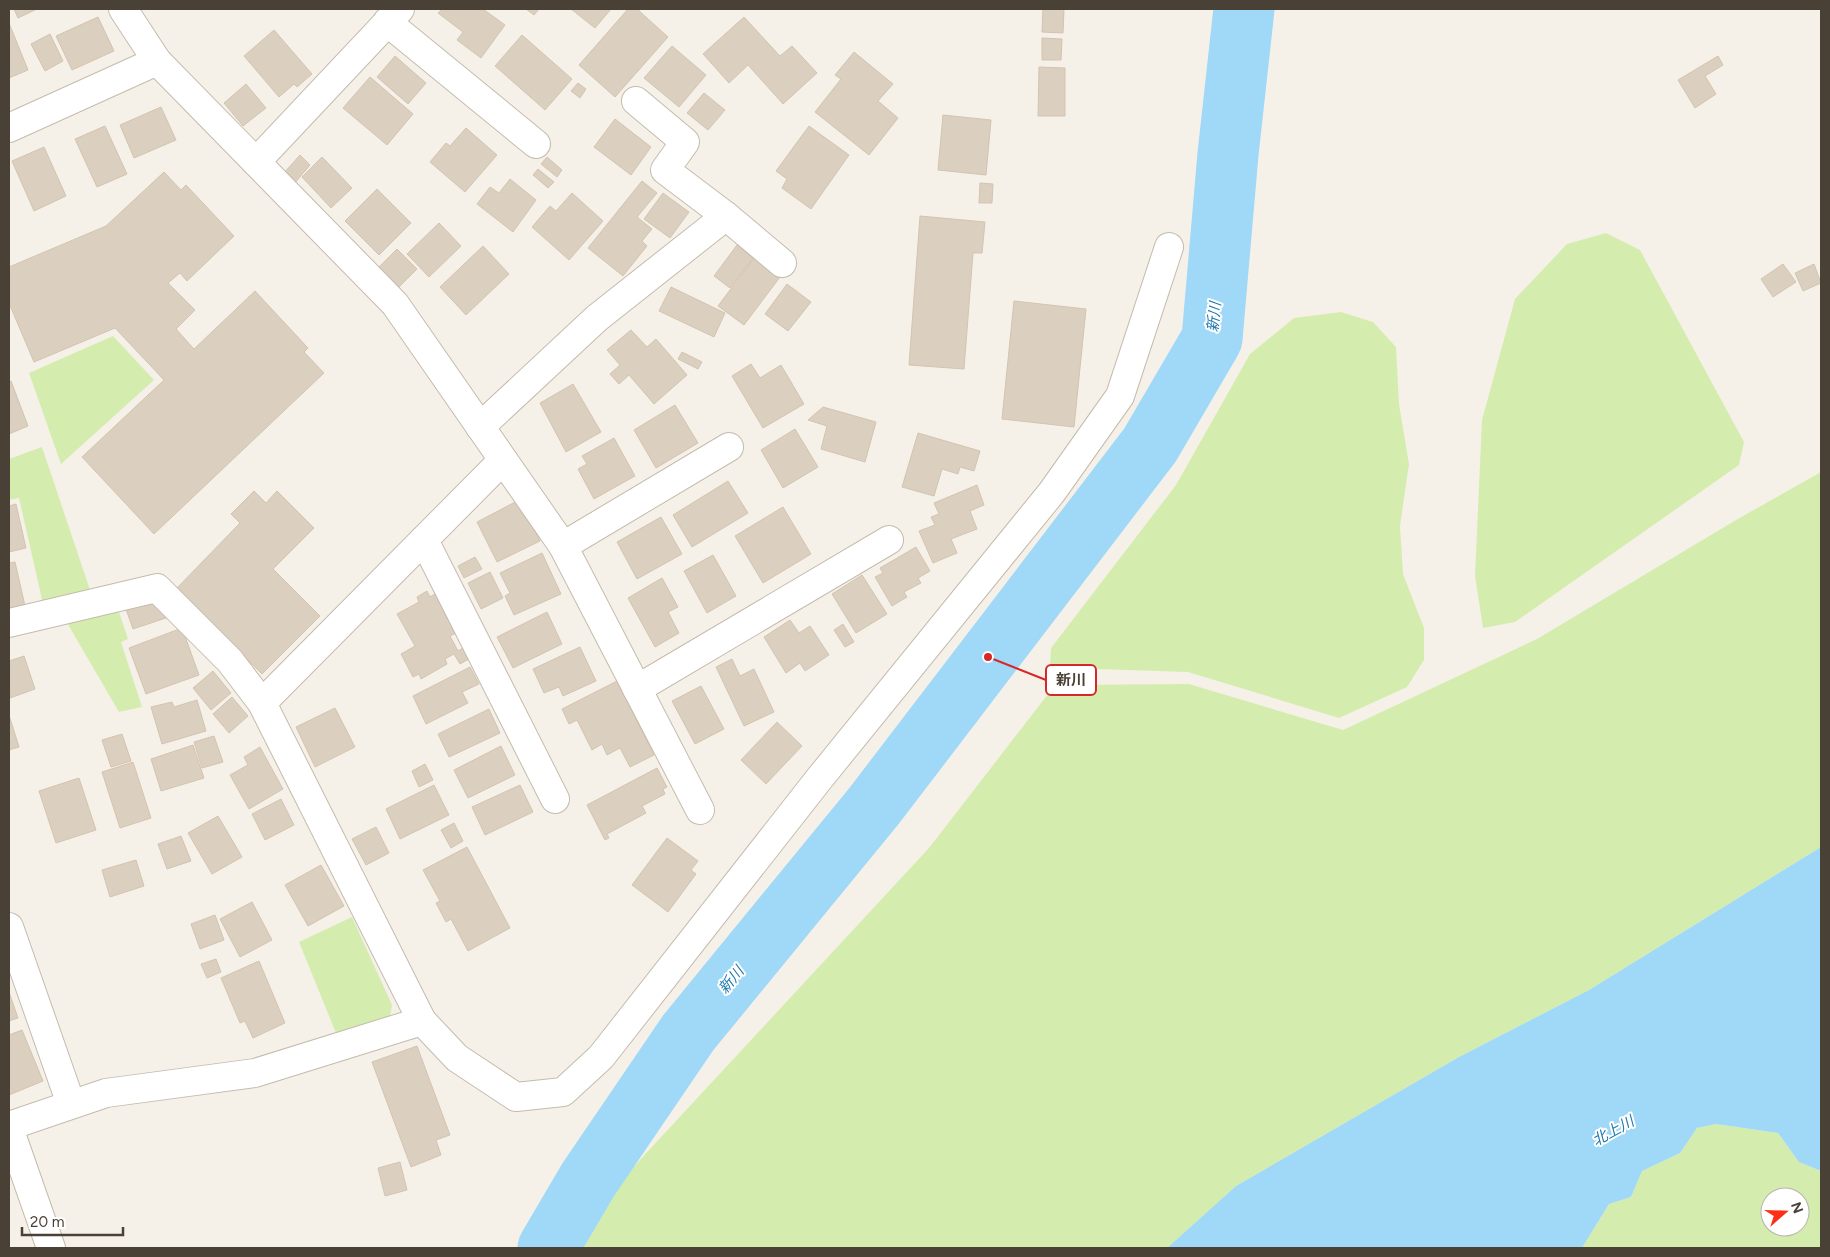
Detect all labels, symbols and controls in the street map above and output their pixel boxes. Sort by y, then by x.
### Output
water label: 新川 [1203,299,1225,333]
callout: 新川 [1046,665,1096,695]
text: 新川 [1056,671,1086,689]
water label: 新川 [715,961,749,997]
water label: 北上川 [1589,1111,1639,1150]
north arrow [1760,1187,1810,1237]
text: N [1787,1200,1807,1216]
scale bar [22,1204,124,1236]
text: 20 m [30,1213,64,1231]

